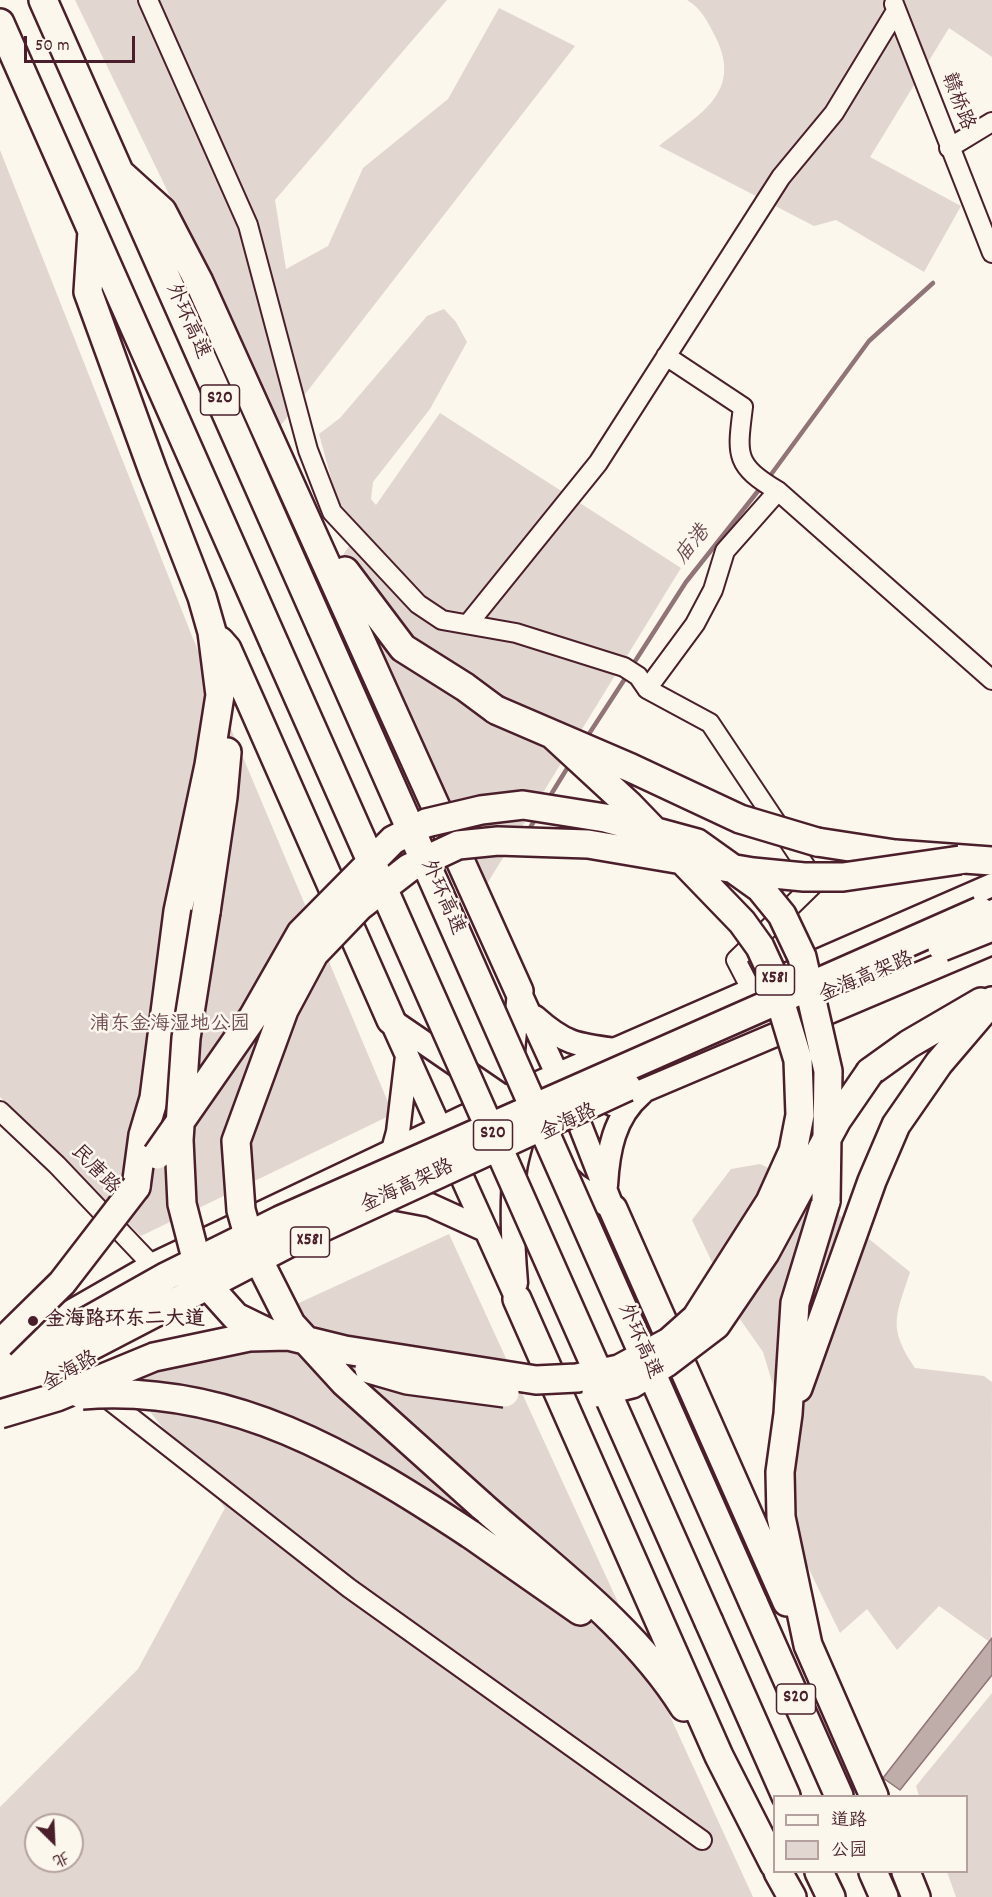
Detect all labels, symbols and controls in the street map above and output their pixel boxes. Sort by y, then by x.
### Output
scale bar [27,24,138,62]
text: 50 m [35,34,70,59]
street label: 赣桥路 [934,70,978,134]
street label: 外环高速 [159,281,213,363]
road number: S20 [200,385,240,415]
water label: 庙港 [671,522,717,570]
street label: 外环高速 [414,857,468,939]
street label: 金海高架路 [816,948,918,1010]
road number: X581 [756,965,794,995]
park label: 浦东金海湿地公园 [90,1014,250,1038]
street label: 金海路 [537,1100,601,1148]
road number: S20 [474,1120,512,1150]
street label: 民唐路 [65,1141,123,1201]
street label: 金海高架路 [358,1156,458,1220]
road number: X581 [290,1227,330,1257]
street label: 外环高速 [611,1301,665,1383]
place label: 金海路环东二大道 [45,1309,205,1333]
marker: 金海路环东二大道 [26,1314,40,1328]
street label: 金海路 [39,1348,103,1398]
road number: S20 [776,1684,816,1714]
legend [773,1795,968,1873]
text: 道路 [831,1809,867,1834]
north arrow [24,1813,84,1873]
text: 公园 [831,1839,867,1864]
text: 北 [49,1844,73,1872]

